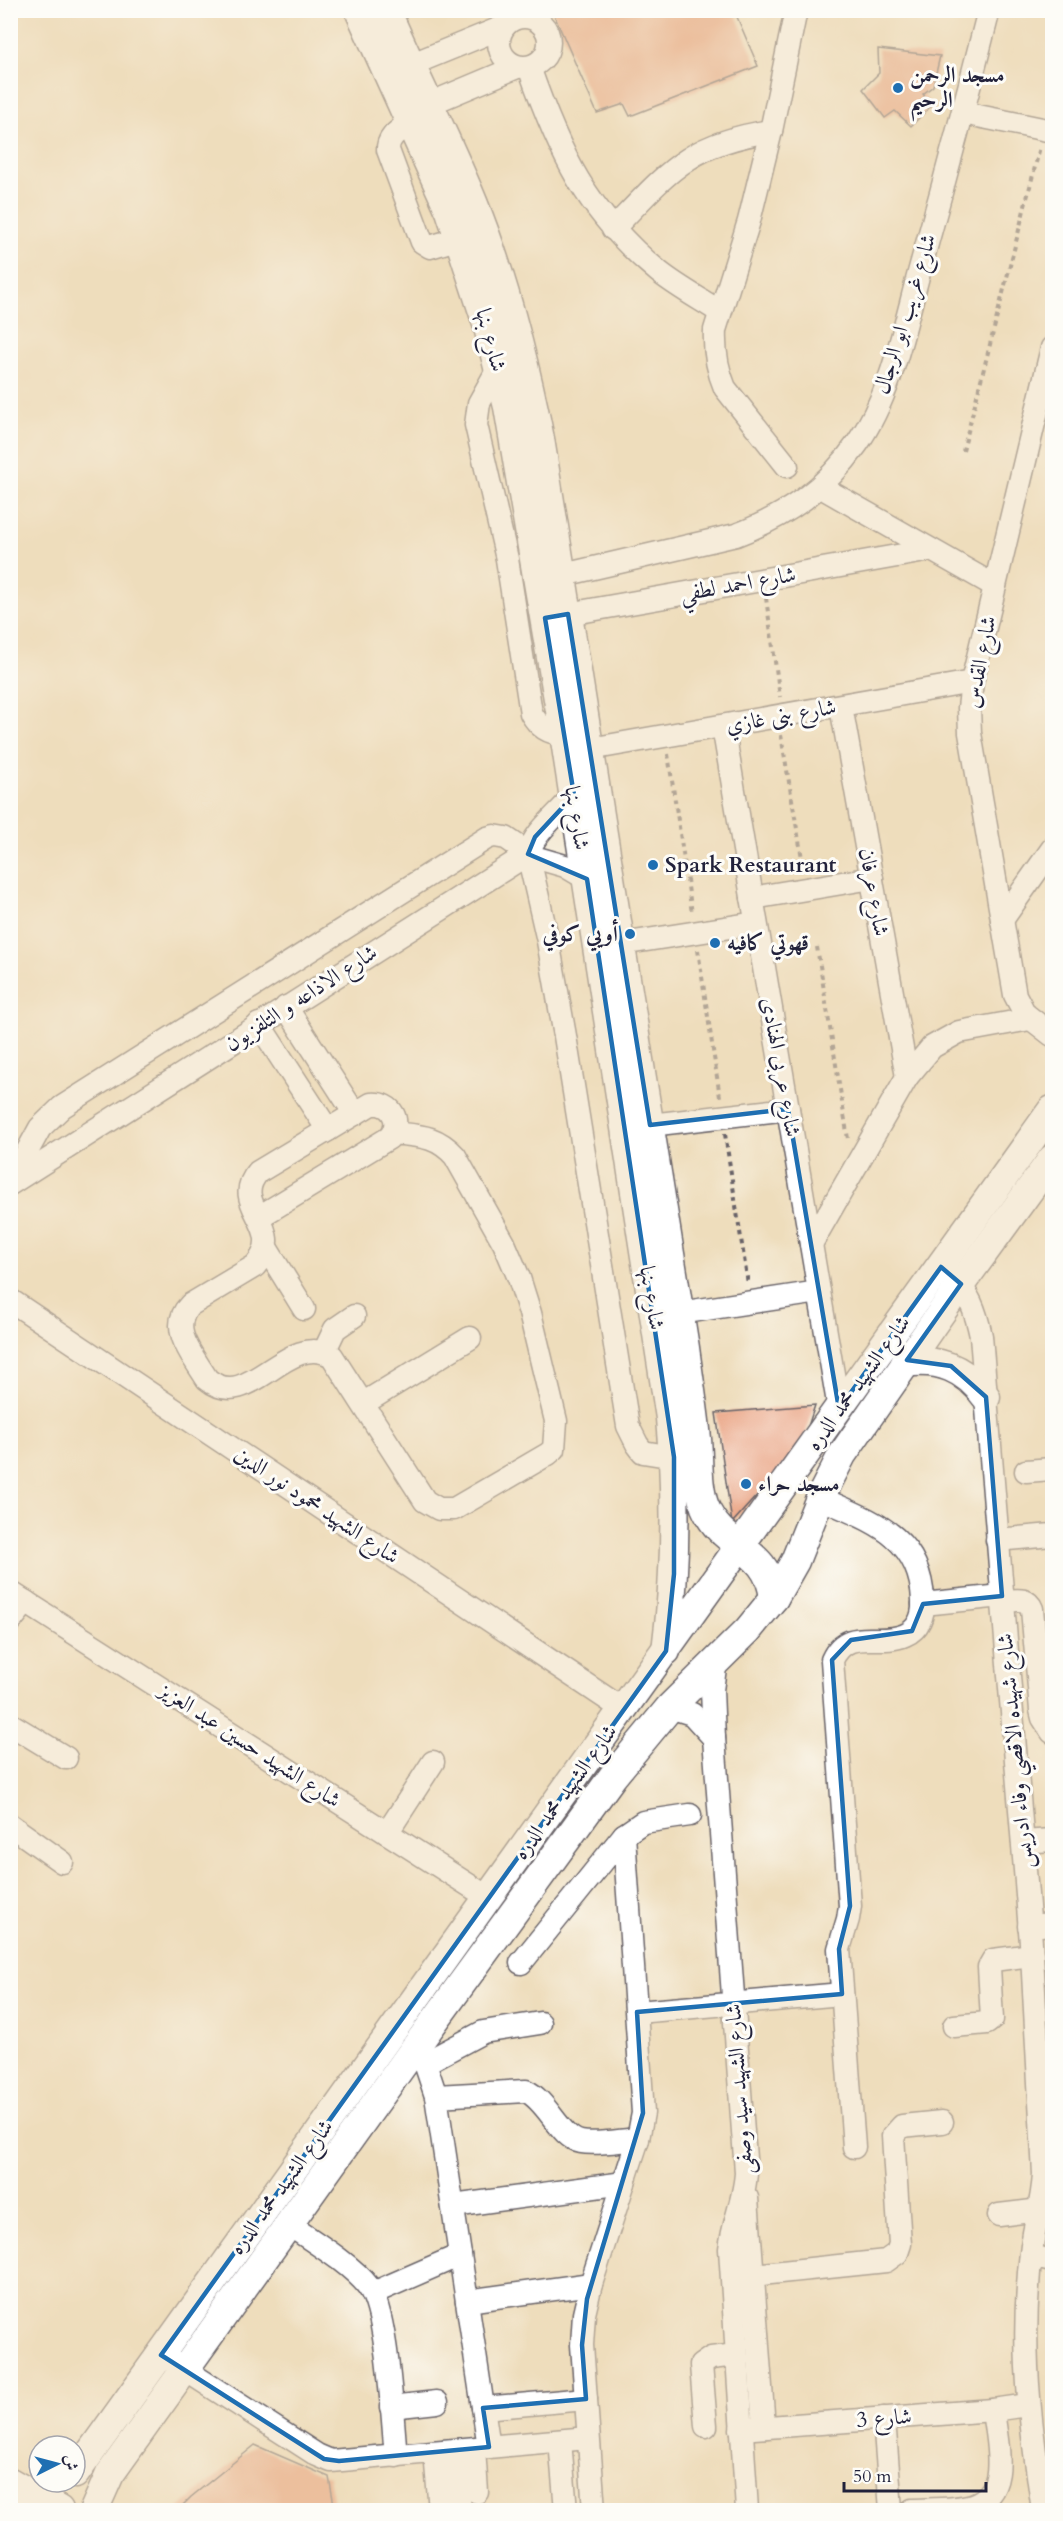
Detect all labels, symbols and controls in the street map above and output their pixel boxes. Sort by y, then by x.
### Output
place label: مسجد الرحمن الرحيم [910,60,1005,122]
marker: مسجد الرحمن الرحيم [891,81,905,95]
street label: شارع غريب ابو الرجال [866,230,947,399]
street label: شارع بنها [465,305,514,376]
street label: شارع احمد لطفي [678,559,799,616]
street label: شارع القدس [956,613,1007,711]
street label: شارع بنى غازي [723,692,839,743]
street label: شارع بنها [554,784,597,853]
street label: شارع عرفان [849,846,897,939]
place label: Spark Restaurant [665,850,837,880]
marker: Spark Restaurant [646,858,660,872]
place label: أويي كوفي [541,918,619,952]
marker: أويي كوفي [623,927,637,941]
place label: قهوتي كافيه [727,928,809,961]
marker: قهوتي كافيه [708,936,722,950]
street label: شارع الاذاعه و التلفزيون [219,937,385,1061]
street label: شارع عربى الهنادى [751,995,808,1140]
street label: شارع بنها [629,1264,672,1333]
street label: شارع الشهيد محمد الدره [799,1309,920,1459]
street label: شارع الشهيد محمود نور الدين [227,1439,405,1574]
place label: مسجد حراء [758,1469,840,1499]
marker: مسجد حراء [739,1477,753,1491]
street label: شارع شهيده الاقصي وفاء ادريس [990,1632,1045,1870]
street label: شارع الشهيد حسين عبد العزيز [150,1674,347,1818]
street label: شارع الشهيد محمد الدره [506,1718,627,1868]
street label: شارع الشهيد سيد وصفى [718,2002,763,2175]
street label: شارع الشهيد محمد الدره [222,2113,343,2263]
street label: شارع 3 [855,2401,913,2438]
north arrow [27,2434,87,2494]
text: ش [59,2453,83,2472]
scale bar [844,2455,986,2493]
text: 50 m [853,2464,892,2489]

